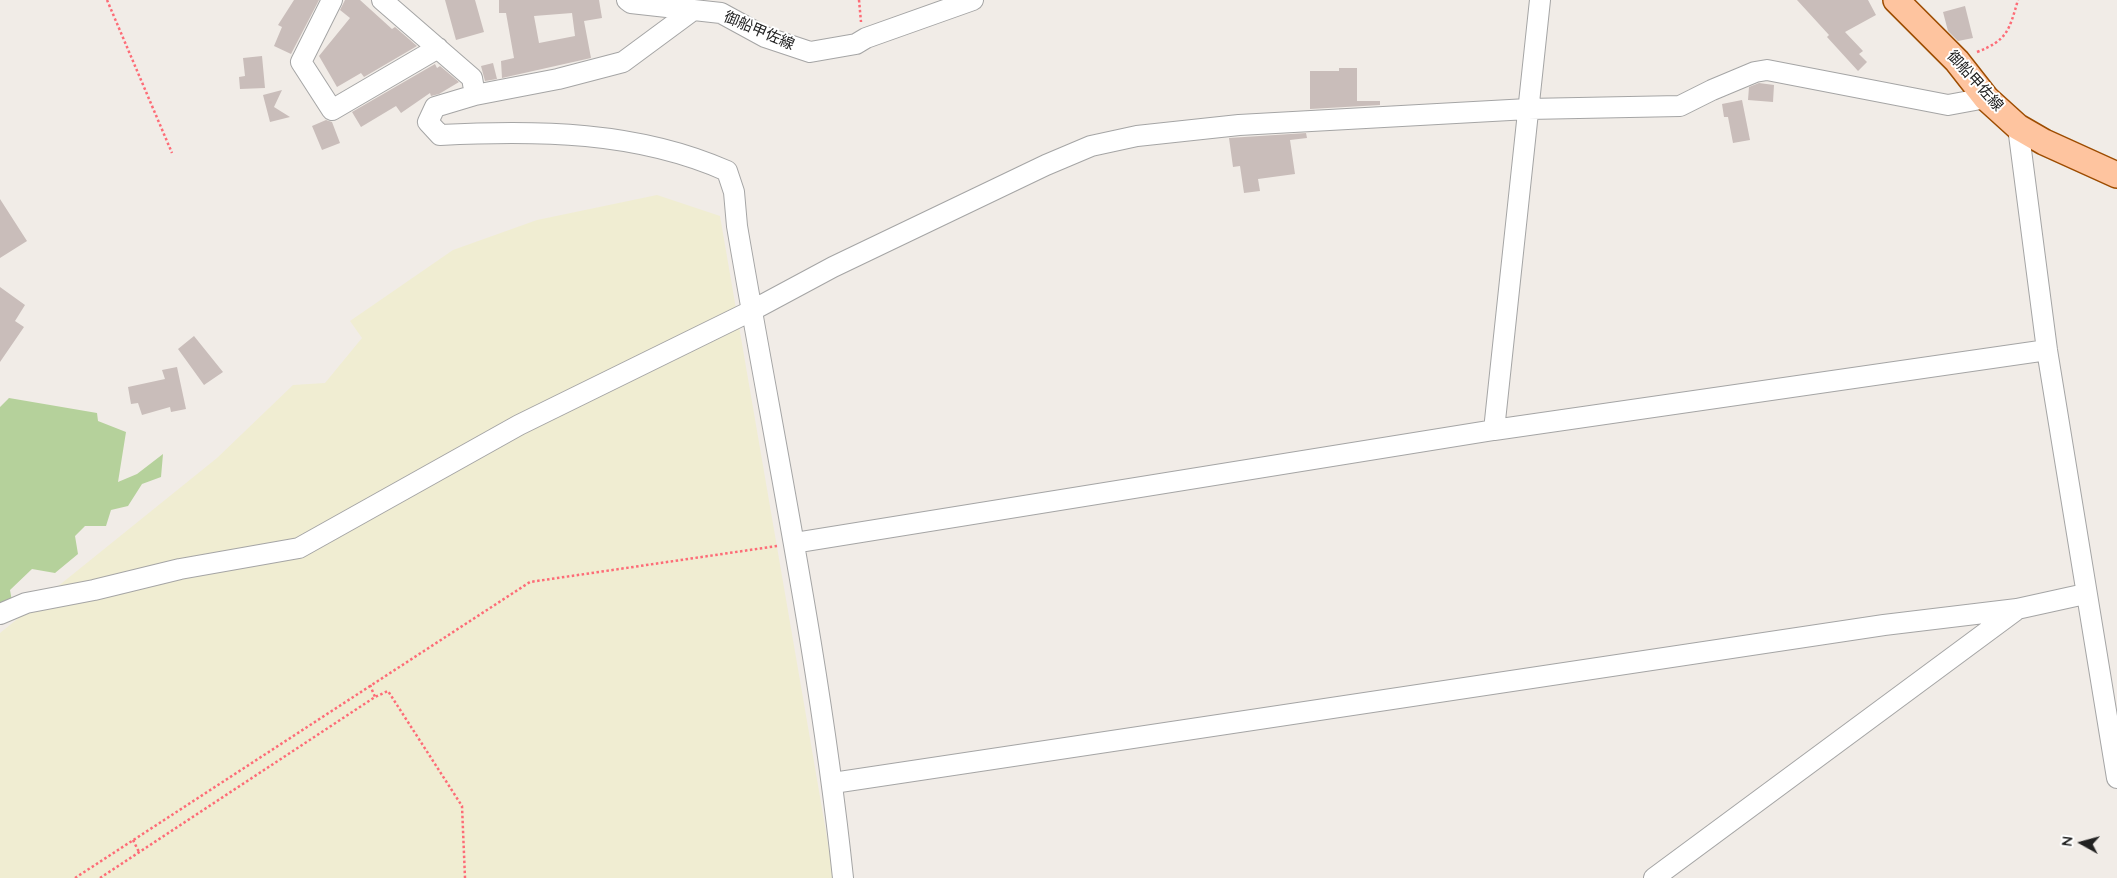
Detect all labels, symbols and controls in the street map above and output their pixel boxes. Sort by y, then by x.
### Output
street label: 御船甲佐線 [721,8,797,54]
street label: 御船甲佐線 [1943,47,2007,115]
north arrow [2057,818,2107,868]
text: N [2058,835,2077,847]

